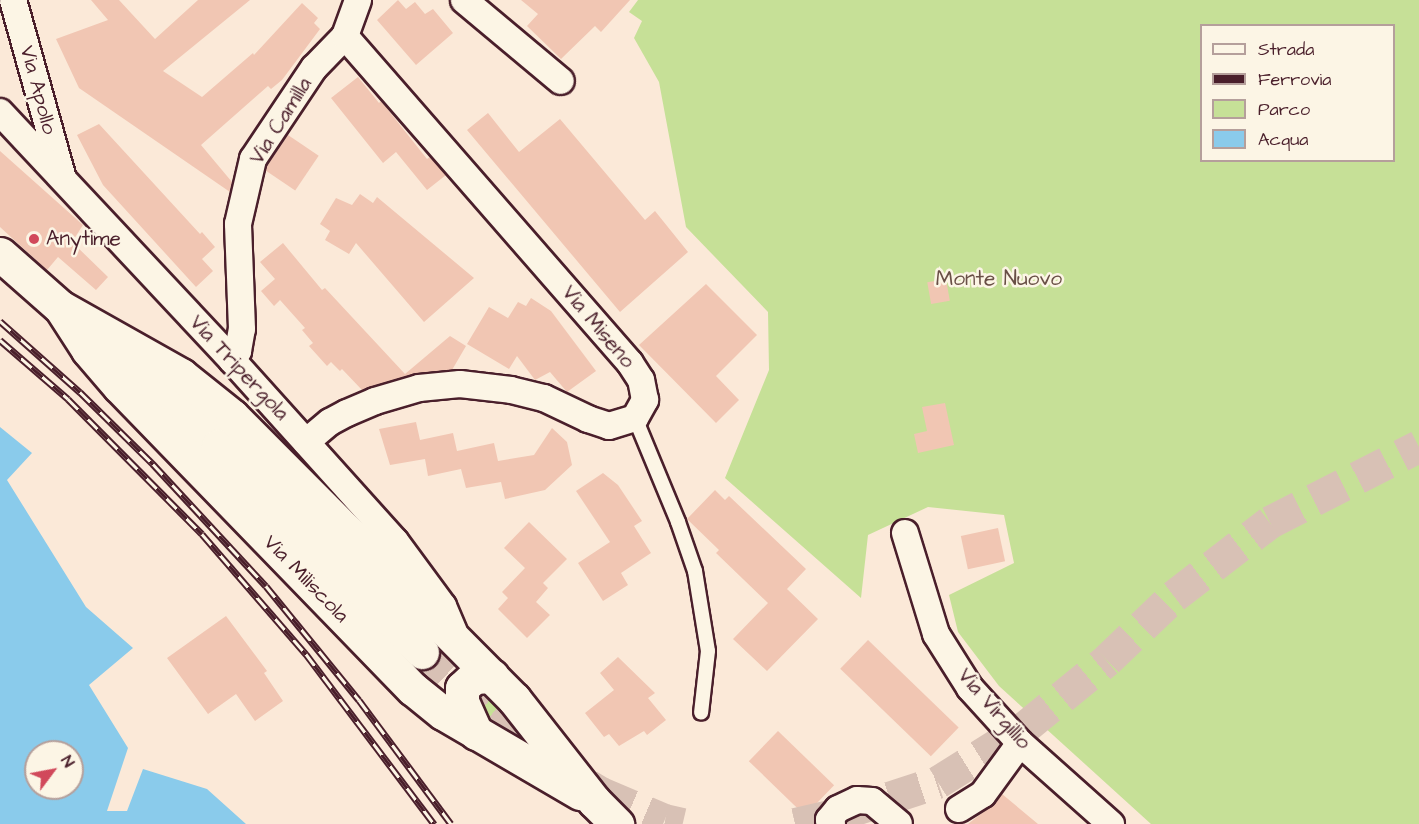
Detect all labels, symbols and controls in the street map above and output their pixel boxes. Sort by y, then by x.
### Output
legend [1200,24,1395,162]
text: Strada [1258,37,1314,62]
street label: Via Apollo [14,43,62,137]
text: Ferrovia [1258,67,1331,92]
street label: Via Camilla [244,73,318,169]
text: Parco [1258,97,1310,122]
text: Acqua [1258,127,1308,152]
place label: Anytime [46,226,121,252]
marker: Anytime [27,232,41,246]
park label: Monte Nuovo [936,266,1062,292]
street label: Via Miseno [556,281,640,373]
street label: Via Tripergola [184,310,294,426]
street label: Via Miliscola [258,530,354,628]
street label: Via Virgillio [952,663,1036,755]
north arrow [24,740,84,800]
text: N [56,751,80,772]

